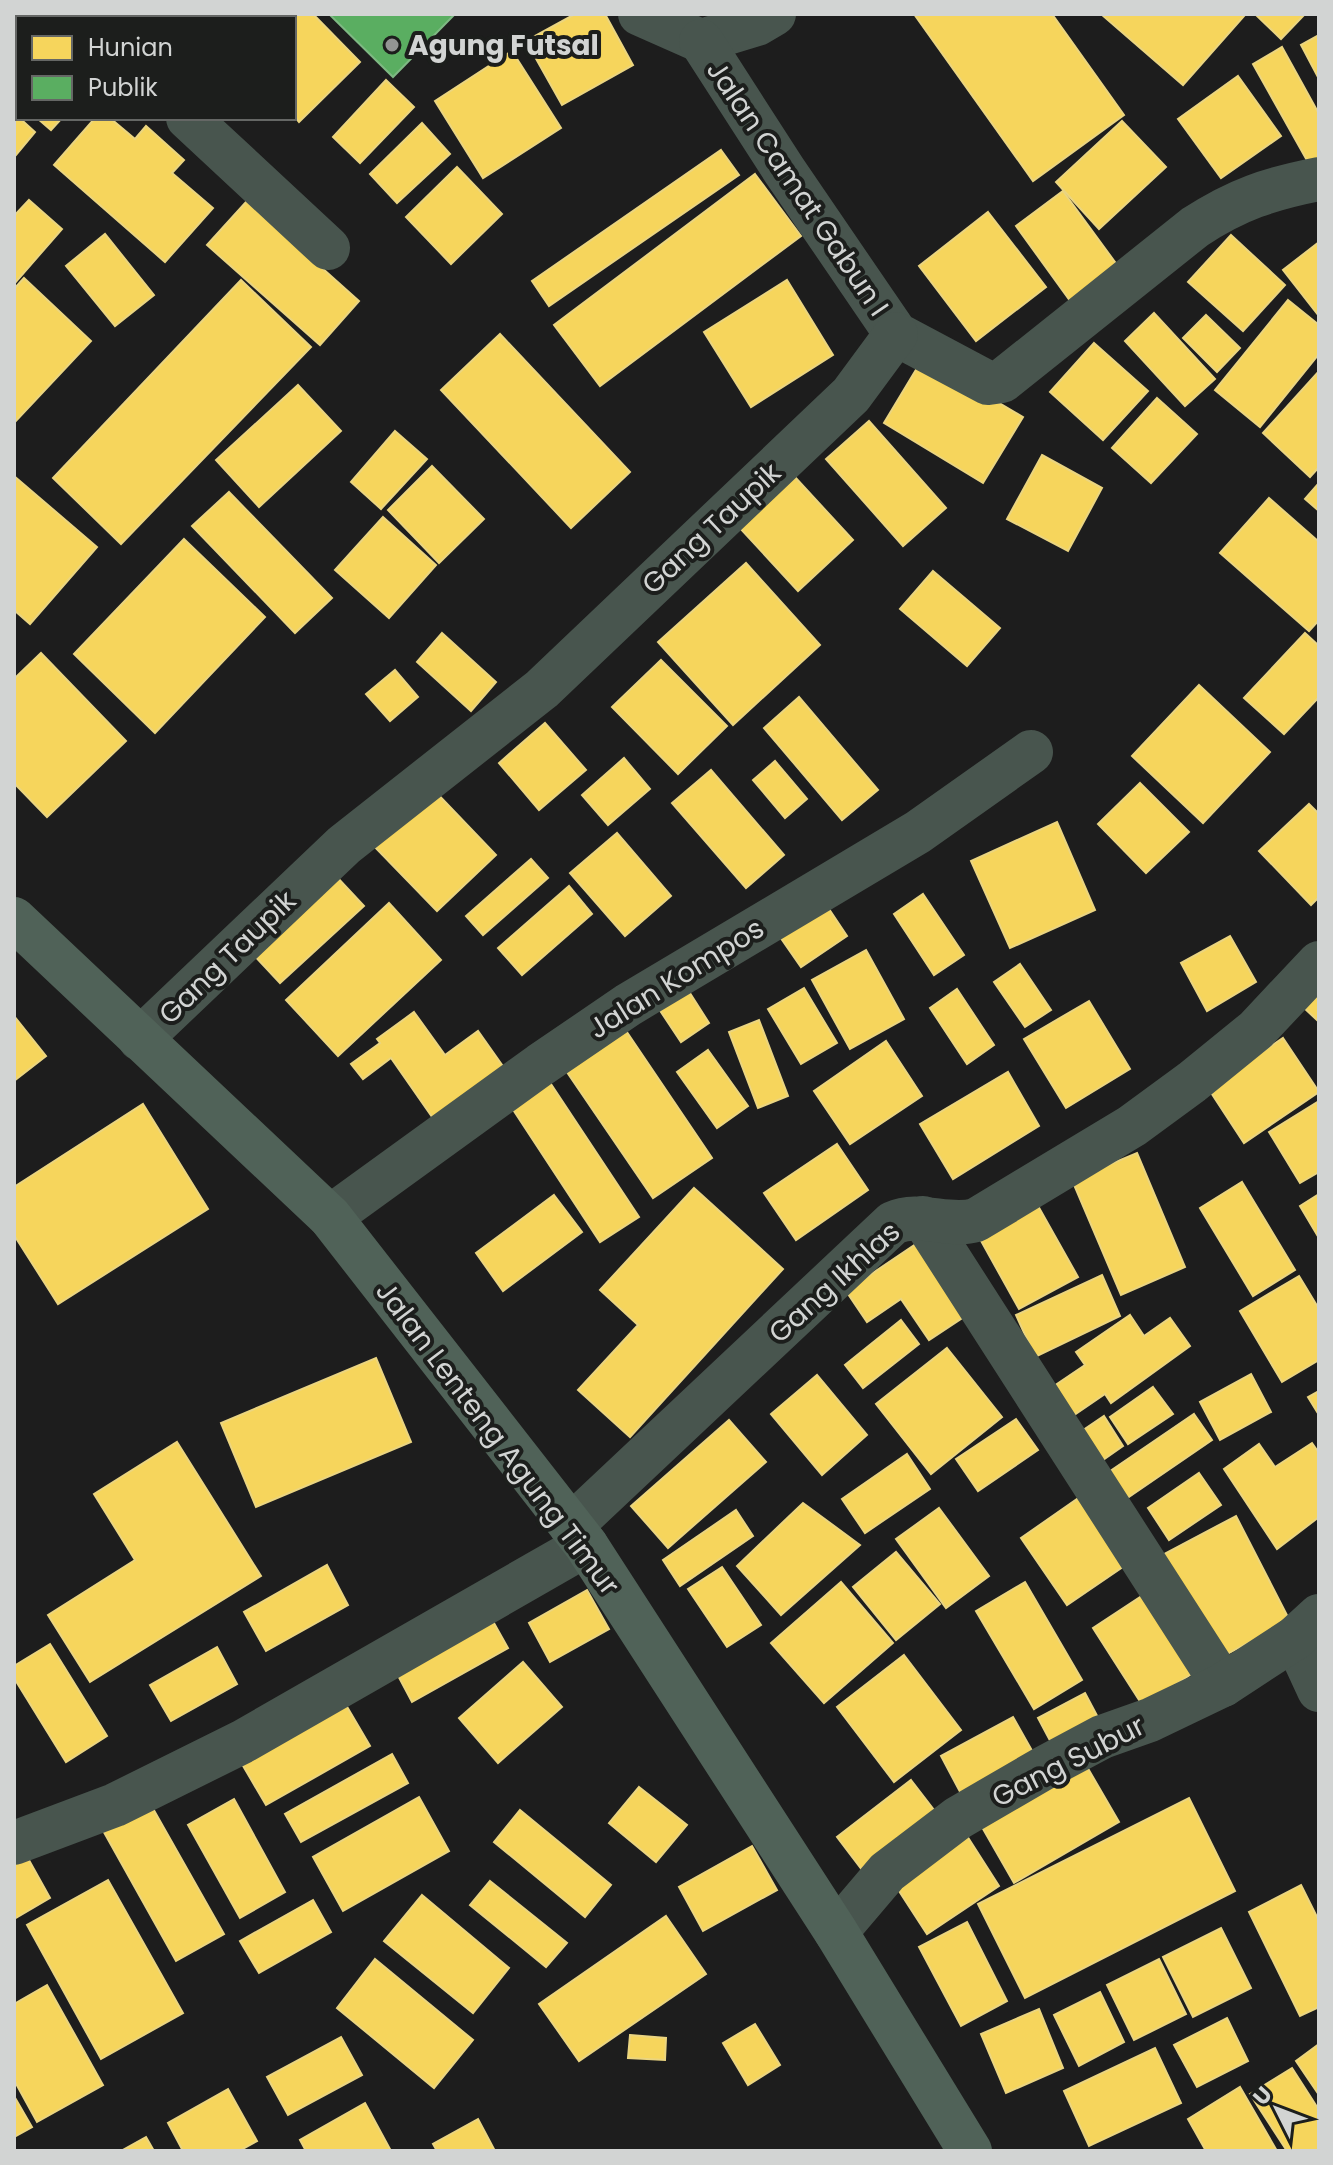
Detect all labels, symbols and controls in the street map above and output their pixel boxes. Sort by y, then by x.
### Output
legend [16,16,296,120]
place label: Agung Futsal [408,26,599,65]
text: Hunian [88,31,173,64]
marker: Agung Futsal [383,36,401,54]
street label: Jalan Camat Gabun I [697,53,898,324]
text: Publik [88,71,158,104]
street label: Gang Taupik [633,453,790,603]
street label: Gang Taupik [150,881,305,1033]
street label: Jalan Kompos [581,909,771,1048]
street label: Gang Ikhlas [760,1213,909,1352]
street label: Jalan Lenteng Agung Timur [367,1273,629,1603]
street label: Gang Subur [985,1706,1151,1817]
north arrow [1237,2069,1317,2149]
text: U [1246,2080,1279,2112]

